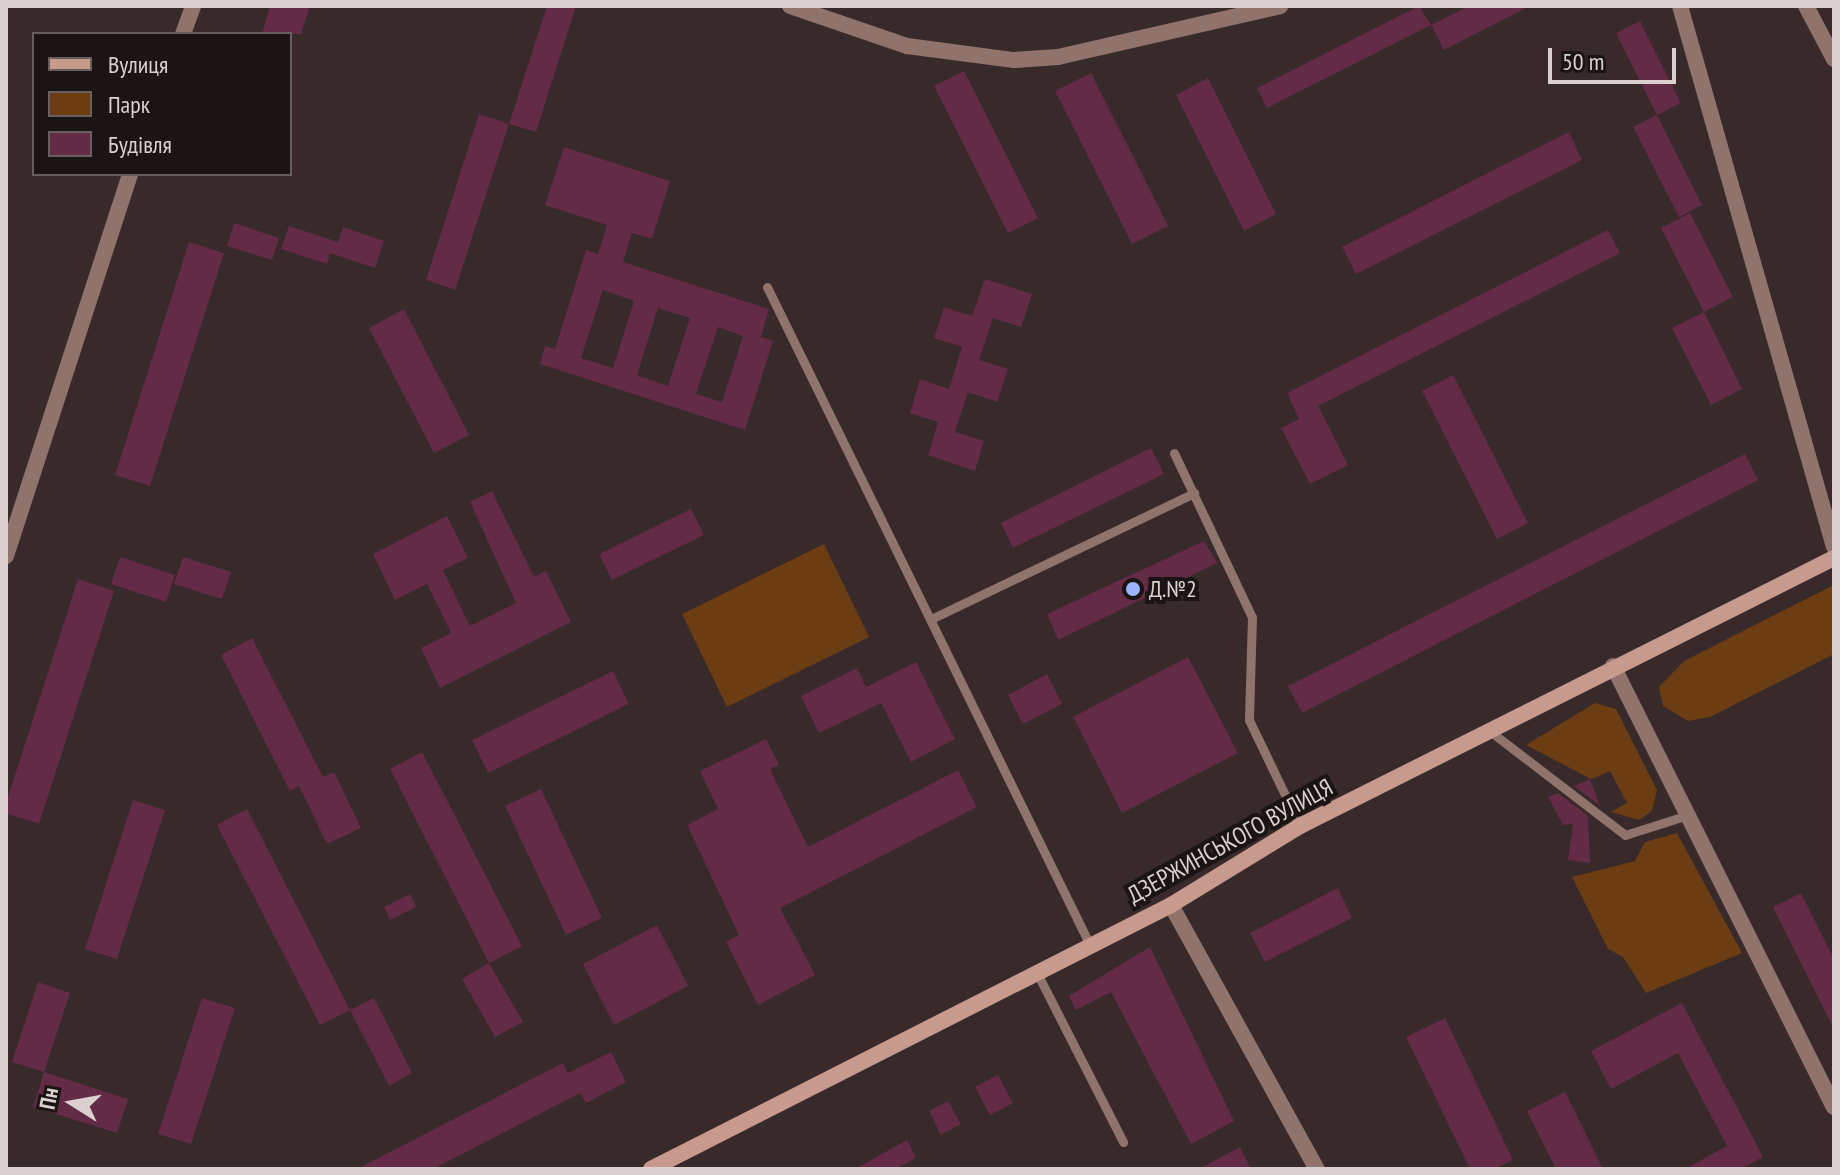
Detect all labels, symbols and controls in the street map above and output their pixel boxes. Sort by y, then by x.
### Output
legend [32,32,292,176]
scale bar [1552,32,1680,82]
text: 50 m [1562,46,1604,77]
text: Вулиця [108,49,168,80]
text: Парк [108,89,150,120]
text: Будівля [108,129,172,160]
place label: Д.№2 [1149,575,1197,603]
marker: Д.№2 [1124,580,1142,598]
street label: ДЗЕРЖИНСЬКОГО ВУЛИЦЯ [1122,773,1338,909]
north arrow [32,1063,112,1143]
text: Пн [33,1085,64,1112]

